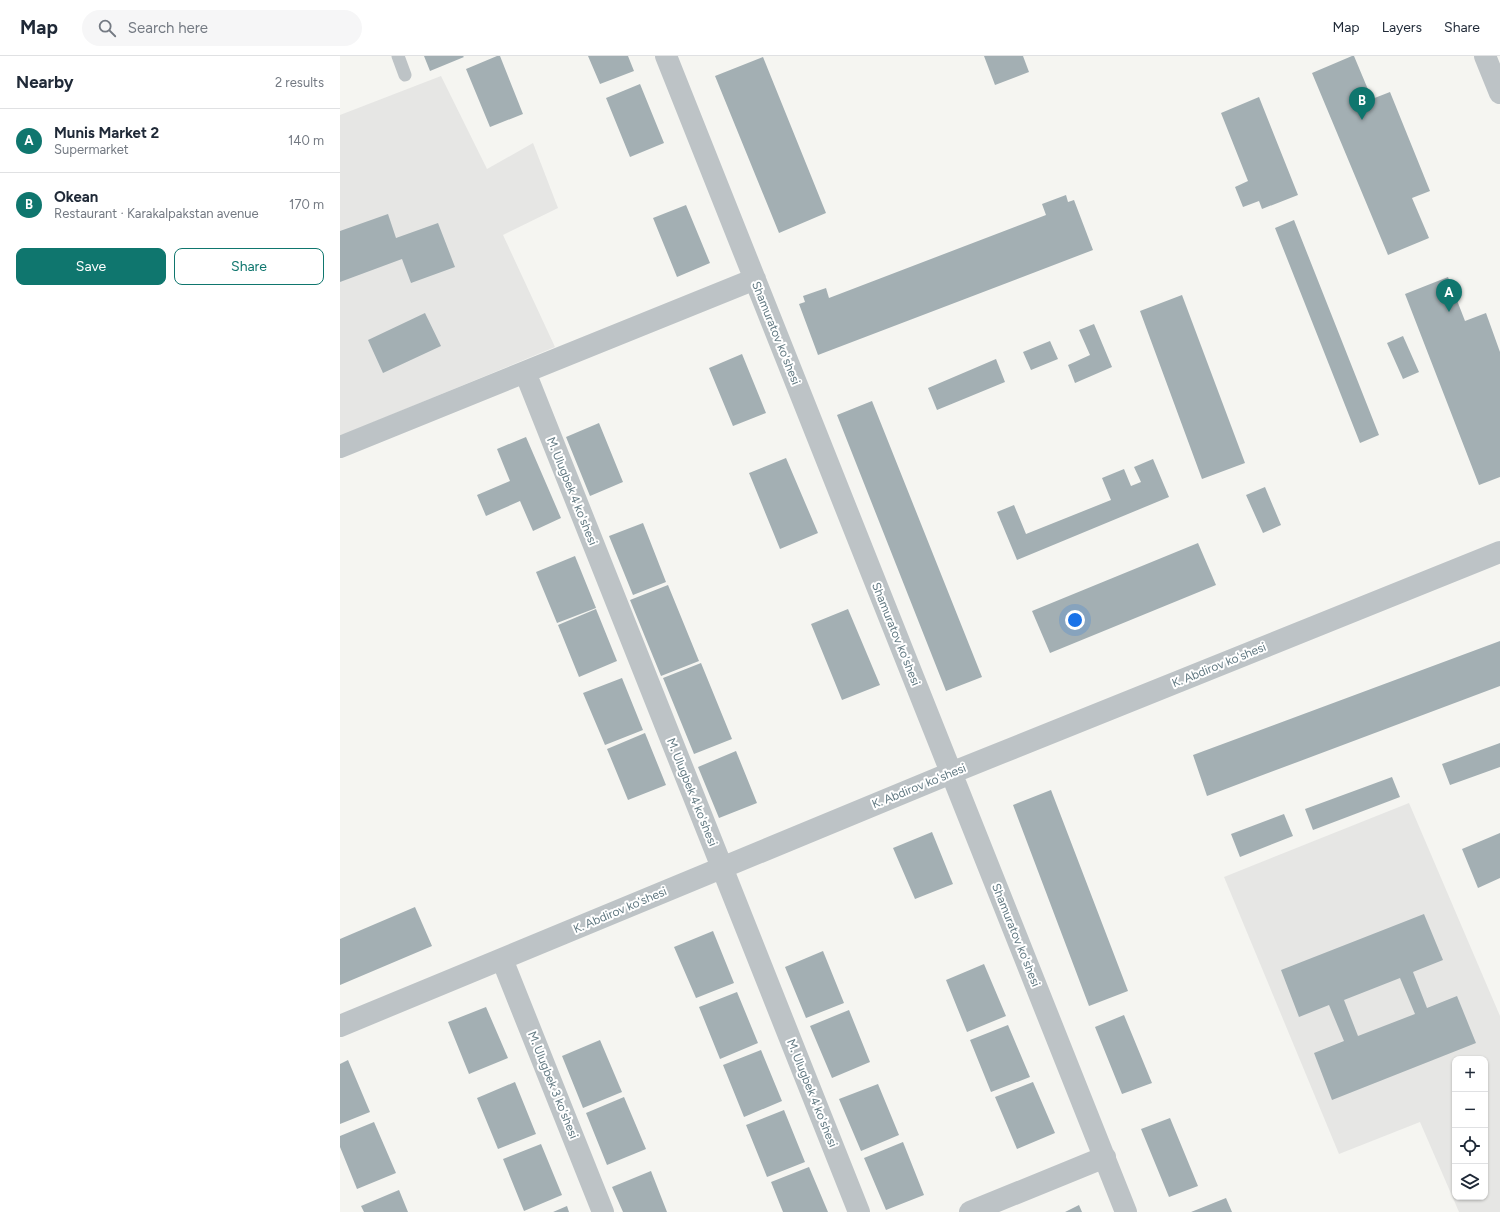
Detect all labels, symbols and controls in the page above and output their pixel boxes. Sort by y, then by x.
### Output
search box [82,10,362,46]
text: Map [20,16,58,39]
icon: search [96,17,118,39]
text: Search here [128,19,208,37]
text: Map [1332,19,1360,36]
text: Layers [1382,19,1422,36]
text: Share [1444,19,1480,36]
text: Nearby [16,72,74,92]
text: 2 results [275,75,324,90]
pin: B [1349,87,1375,120]
text: Munis Market 2 [54,124,159,142]
text: A [24,133,34,148]
text: 140 m [288,133,324,148]
text: Supermarket [54,142,129,157]
text: Okean [54,188,98,206]
text: B [25,197,33,212]
text: 170 m [289,197,324,212]
text: Restaurant · Karakalpakstan avenue [54,206,259,221]
button: Save [16,248,166,285]
button: Share [174,248,324,285]
street label: Shamuratov ko'shesi [749,279,803,387]
pin: A [1436,279,1462,312]
street label: M. Ulugbek 4 ko'shesi [544,435,600,547]
street label: Shamuratov ko'shesi [869,580,923,688]
your location [1065,610,1085,630]
street label: K. Abdirov ko'shesi [1170,640,1268,690]
street label: M. Ulugbek 4 ko'shesi [664,736,720,848]
street label: K. Abdirov ko'shesi [870,761,968,811]
street label: Shamuratov ko'shesi [989,881,1043,989]
street label: K. Abdirov ko'shesi [571,884,669,936]
street label: M. Ulugbek 3 ko'shesi [525,1029,581,1141]
street label: M. Ulugbek 4 ko'shesi [784,1037,840,1149]
map controls [1452,1056,1488,1200]
button: + [1452,1056,1488,1092]
button: − [1452,1092,1488,1128]
button: locate [1452,1128,1488,1164]
button: layers [1452,1164,1488,1200]

